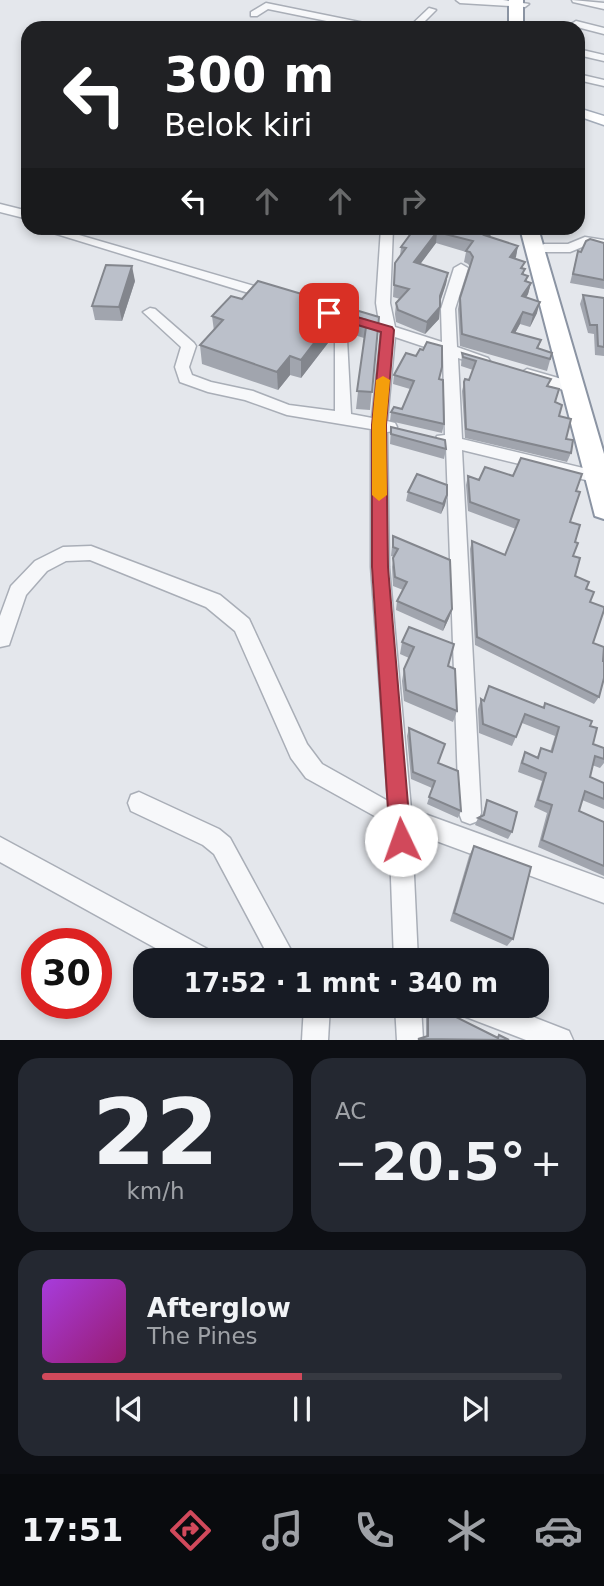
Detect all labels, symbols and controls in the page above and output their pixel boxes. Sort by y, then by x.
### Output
text: 300 m [164,47,334,104]
icon: left [49,49,140,140]
text: Belok kiri [164,106,312,144]
icon: left [175,182,213,220]
icon: ahead [248,182,286,220]
icon: ahead [321,182,359,220]
icon: right [394,182,432,220]
pin [299,283,359,343]
icon: arrive [310,294,348,332]
position arrow [364,803,438,877]
speed limit sign: 30 [21,928,112,1019]
text: 17:52 · 1 mnt · 340 m [184,968,498,998]
text: 22 [92,1080,219,1185]
text: AC [335,1098,366,1124]
text: 20.5° [371,1132,526,1192]
text: − [335,1141,367,1185]
text: + [530,1141,562,1185]
text: km/h [126,1178,185,1204]
text: Afterglow [147,1293,291,1323]
text: The Pines [147,1323,258,1349]
icon: previous [110,1390,148,1428]
icon: pause [283,1390,321,1428]
icon: next [456,1390,494,1428]
icon: directions [166,1506,215,1555]
icon: music [258,1506,307,1555]
icon: phone [350,1506,399,1555]
icon: climate [442,1506,491,1555]
icon: car [534,1506,583,1555]
text: 17:51 [21,1511,123,1549]

